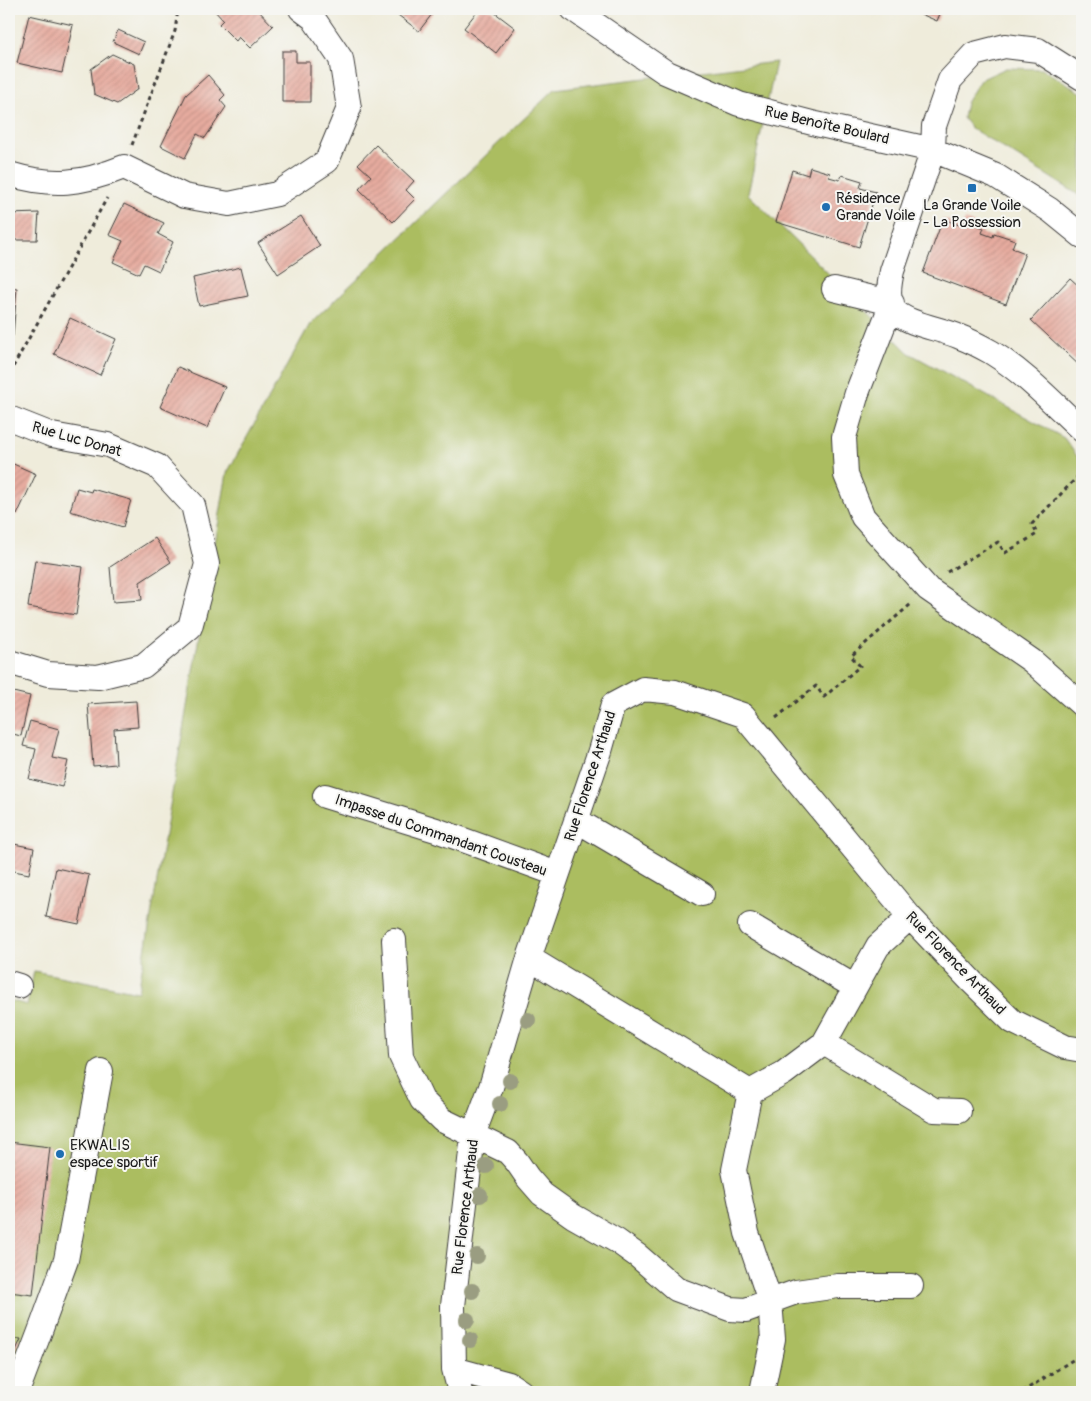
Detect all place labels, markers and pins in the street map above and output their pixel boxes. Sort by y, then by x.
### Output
marker: La Grande Voile - La Possession [966,182,978,194]
place label: Résidence Grande Voile [836,189,916,225]
place label: La Grande Voile - La Possession [923,196,1022,232]
marker: Résidence Grande Voile [820,201,832,213]
place label: EKWALIS espace sportif [70,1136,158,1172]
marker: EKWALIS espace sportif [54,1148,66,1160]

